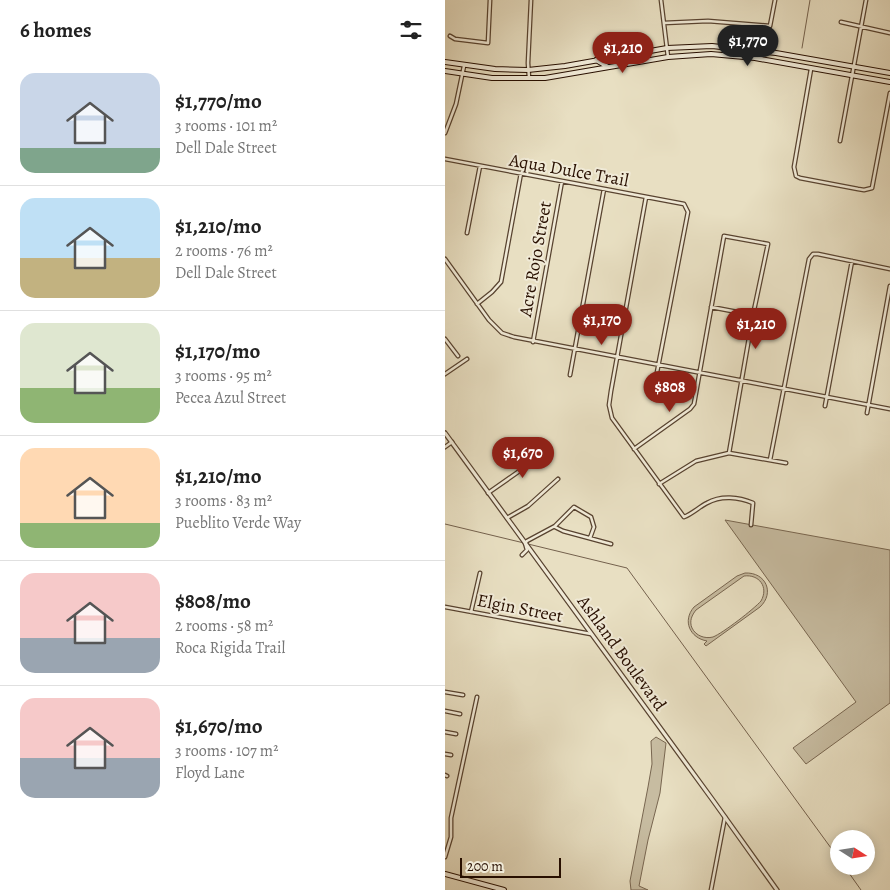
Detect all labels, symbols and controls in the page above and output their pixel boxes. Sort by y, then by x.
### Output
text: 6 homes [20,16,92,44]
icon: filters [397,16,425,44]
pin: $1,770 [707,24,789,67]
text: $1,770 [728,30,768,52]
pin: $1,210 [582,32,664,74]
text: $1,210 [604,37,643,59]
text: $1,770/mo [175,87,262,115]
icon: home [60,93,120,153]
text: 3 rooms · 101 m² [175,115,277,137]
text: Dell Dale Street [175,137,277,159]
street label: Aqua Dulce Trail [506,148,631,192]
street label: Acre Rojo Street [513,199,557,320]
text: $1,210/mo [175,212,262,240]
icon: home [60,218,120,278]
text: 2 rooms · 76 m² [175,240,273,262]
text: Dell Dale Street [175,262,277,284]
pin: $1,170 [561,304,643,346]
pin: $1,210 [715,308,797,350]
text: $1,170 [583,309,621,331]
text: $1,210 [737,313,776,335]
text: $1,170/mo [175,337,260,365]
icon: home [60,343,120,403]
text: 3 rooms · 95 m² [175,365,272,387]
pin: $808 [640,370,700,413]
text: $808 [655,376,685,398]
text: Pecea Azul Street [175,387,286,409]
pin: $1,670 [482,436,564,479]
text: $1,670 [503,442,543,464]
text: $1,210/mo [175,462,262,490]
icon: home [60,468,120,528]
text: 3 rooms · 83 m² [175,490,272,512]
text: Pueblito Verde Way [175,512,301,534]
text: $808/mo [175,587,251,615]
street label: Elgin Street [475,588,565,628]
street label: Ashland Boulevard [571,590,672,716]
icon: home [60,593,120,653]
text: 2 rooms · 58 m² [175,615,273,637]
text: Roca Rigida Trail [175,637,285,659]
text: $1,670/mo [175,712,263,740]
icon: home [60,718,120,778]
text: 3 rooms · 107 m² [175,740,278,762]
text: Floyd Lane [175,762,245,784]
north arrow [830,830,875,875]
map controls [830,830,875,875]
scale bar [460,855,561,878]
text: 200 m [467,857,503,876]

